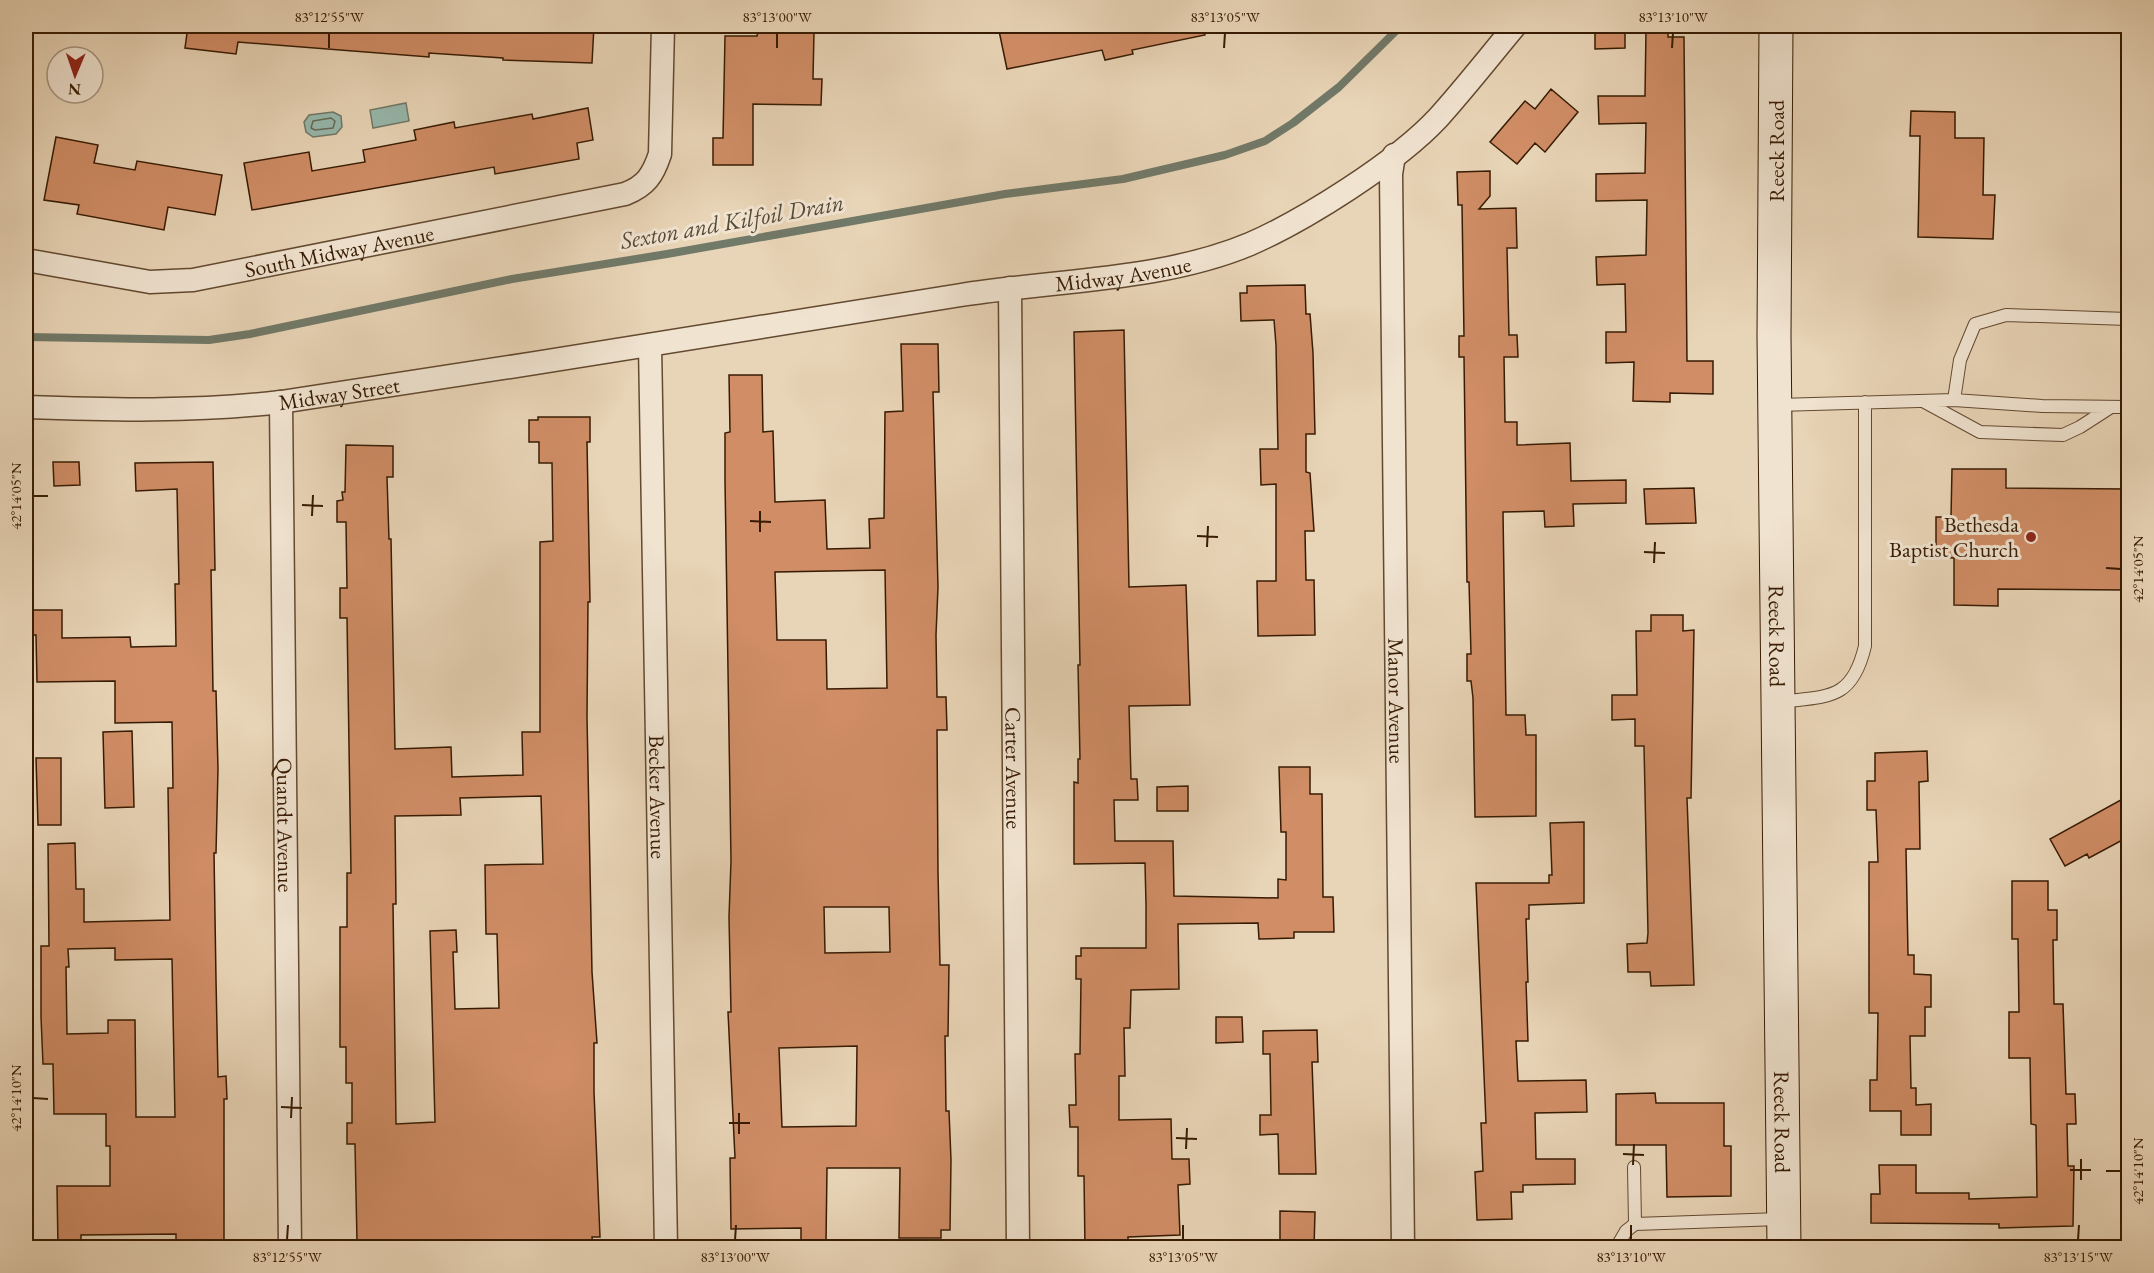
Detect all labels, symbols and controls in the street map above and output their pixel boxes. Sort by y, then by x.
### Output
text: 83°12'55"W [294,7,364,26]
text: 83°13'00"W [742,7,812,26]
text: 83°13'05"W [1190,7,1260,26]
text: 83°13'10"W [1638,7,1708,26]
north arrow [45,45,105,105]
text: N [68,79,81,100]
street label: Reeck Road [1762,99,1791,202]
water label: Sexton and Kilfoil Drain [617,186,846,256]
street label: South Midway Avenue [242,218,437,284]
street label: Midway Avenue [1054,249,1194,298]
street label: Midway Street [277,370,402,417]
text: 42°14'05"N [6,462,25,530]
place label: Bethesda Baptist Church [1889,510,2019,564]
marker: Bethesda Baptist Church [2024,530,2038,544]
text: 42°14'05"N [2128,535,2147,603]
street label: Reeck Road [1762,585,1792,688]
street label: Manor Avenue [1382,638,1412,764]
street label: Carter Avenue [999,707,1029,830]
street label: Becker Avenue [642,735,674,860]
street label: Quandt Avenue [270,758,301,893]
text: 42°14'10"N [6,1064,25,1132]
street label: Reeck Road [1768,1071,1798,1174]
text: 42°14'10"N [2128,1137,2147,1205]
text: 83°12'55"W [252,1247,322,1266]
text: 83°13'00"W [700,1247,770,1266]
text: 83°13'05"W [1148,1247,1218,1266]
text: 83°13'10"W [1596,1247,1666,1266]
text: 83°13'15"W [2043,1247,2113,1266]

